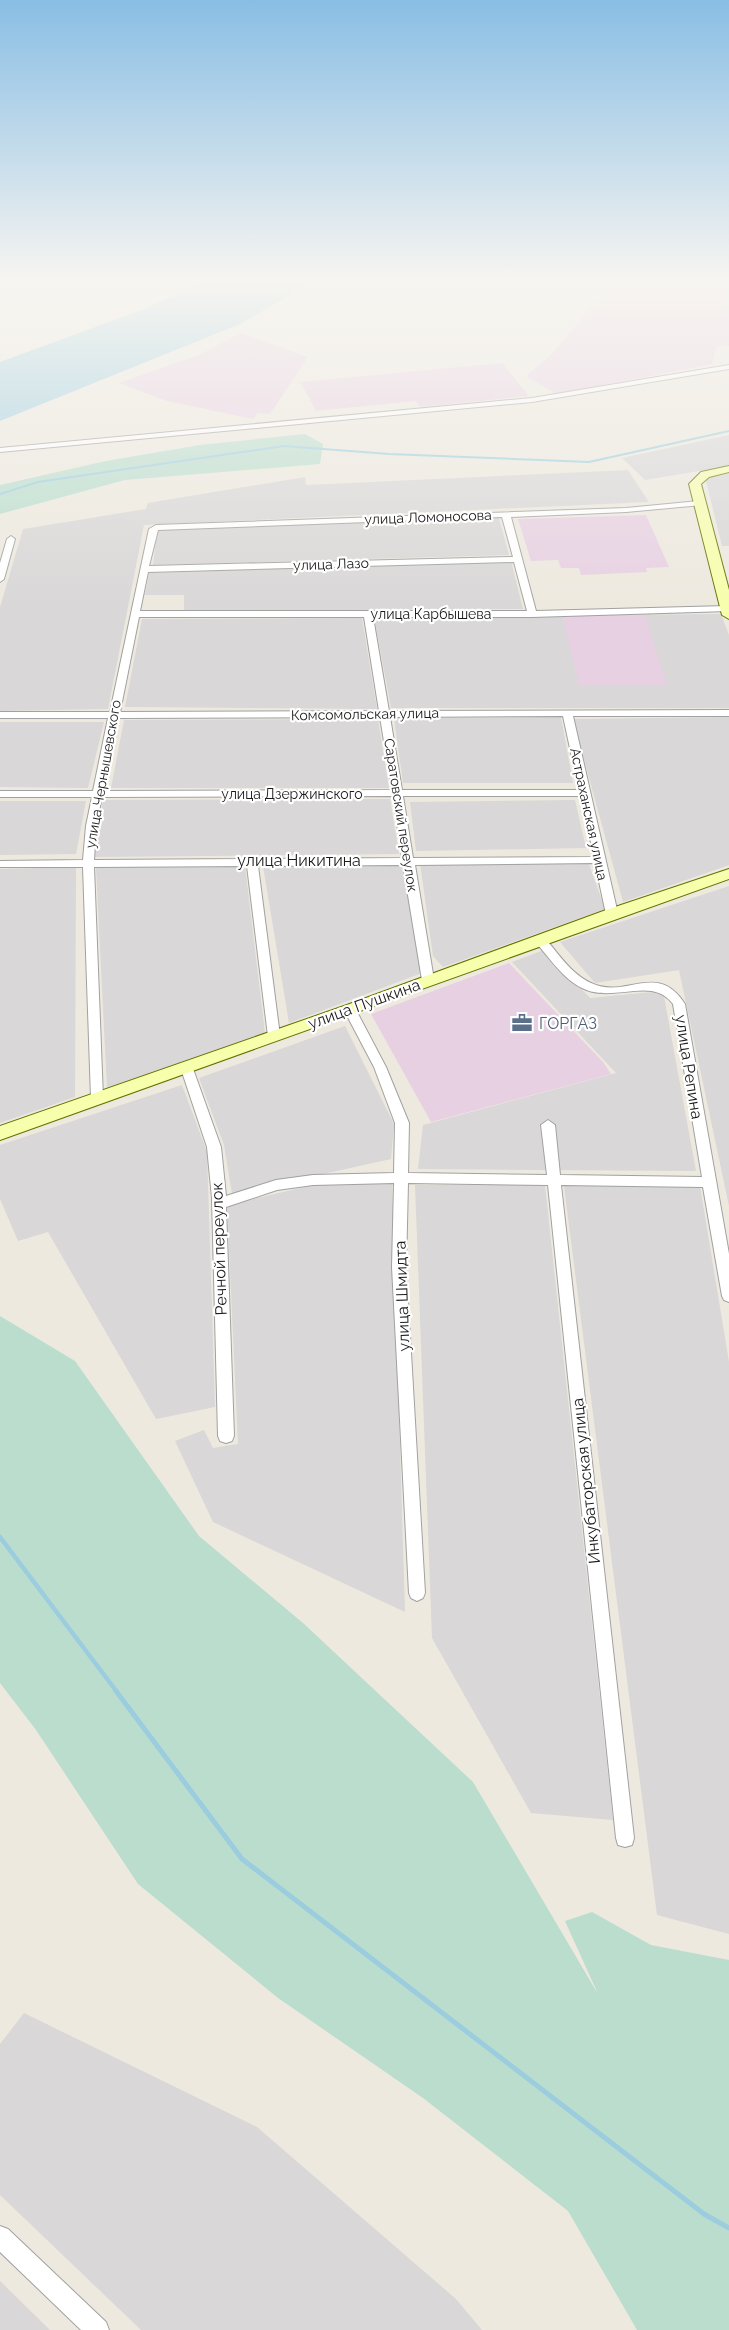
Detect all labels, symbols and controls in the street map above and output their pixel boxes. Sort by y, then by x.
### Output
street label: улица Ломоносова [364,507,492,527]
street label: улица Лазо [293,555,369,573]
street label: улица Карбышева [371,606,491,622]
street label: улица Чернышевского [82,699,124,849]
street label: Комсомольская улица [291,705,439,723]
street label: Саратовский переулок [381,737,421,893]
street label: Астраханская улица [567,746,611,882]
street label: улица Дзержинского [221,786,363,802]
street label: улица Никитина [237,851,361,870]
street label: улица Пушкина [305,975,423,1033]
office icon: ГОРГАЗ [510,1011,534,1035]
street label: улица Репина [671,1013,707,1121]
place label: ГОРГАЗ [539,1014,597,1033]
street label: Речной переулок [207,1182,231,1316]
street label: улица Шмидта [391,1240,413,1352]
street label: Инкубаторская улица [568,1397,604,1565]

